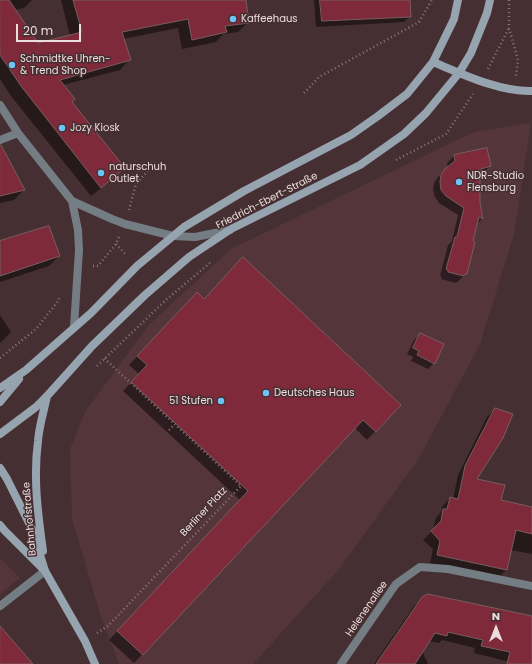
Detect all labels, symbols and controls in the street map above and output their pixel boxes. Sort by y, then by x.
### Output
place label: Kaffeehaus [241,13,298,25]
marker: Kaffeehaus [228,14,238,24]
scale bar [18,16,83,42]
text: 20 m [23,22,53,39]
place label: Schmidtke Uhren- & Trend Shop [20,53,111,76]
marker: Schmidtke Uhren- & Trend Shop [7,60,17,70]
place label: Jozy Kiosk [70,122,120,134]
marker: Jozy Kiosk [57,123,67,133]
place label: naturschuh Outlet [109,161,166,184]
marker: naturschuh Outlet [96,168,106,178]
street label: Friedrich-Ebert-Straße [214,170,320,232]
place label: NDR-Studio Flensburg [467,170,524,194]
marker: NDR-Studio Flensburg [454,177,464,187]
place label: Deutsches Haus [274,387,354,399]
marker: Deutsches Haus [261,388,271,398]
place label: 51 Stufen [169,395,213,407]
marker: 51 Stufen [216,396,226,406]
street label: Bahnhofstraße [21,482,39,556]
street label: Berliner Platz [178,485,230,539]
street label: Helenenallee [343,579,391,639]
north arrow [476,608,516,648]
text: N [492,608,500,624]

